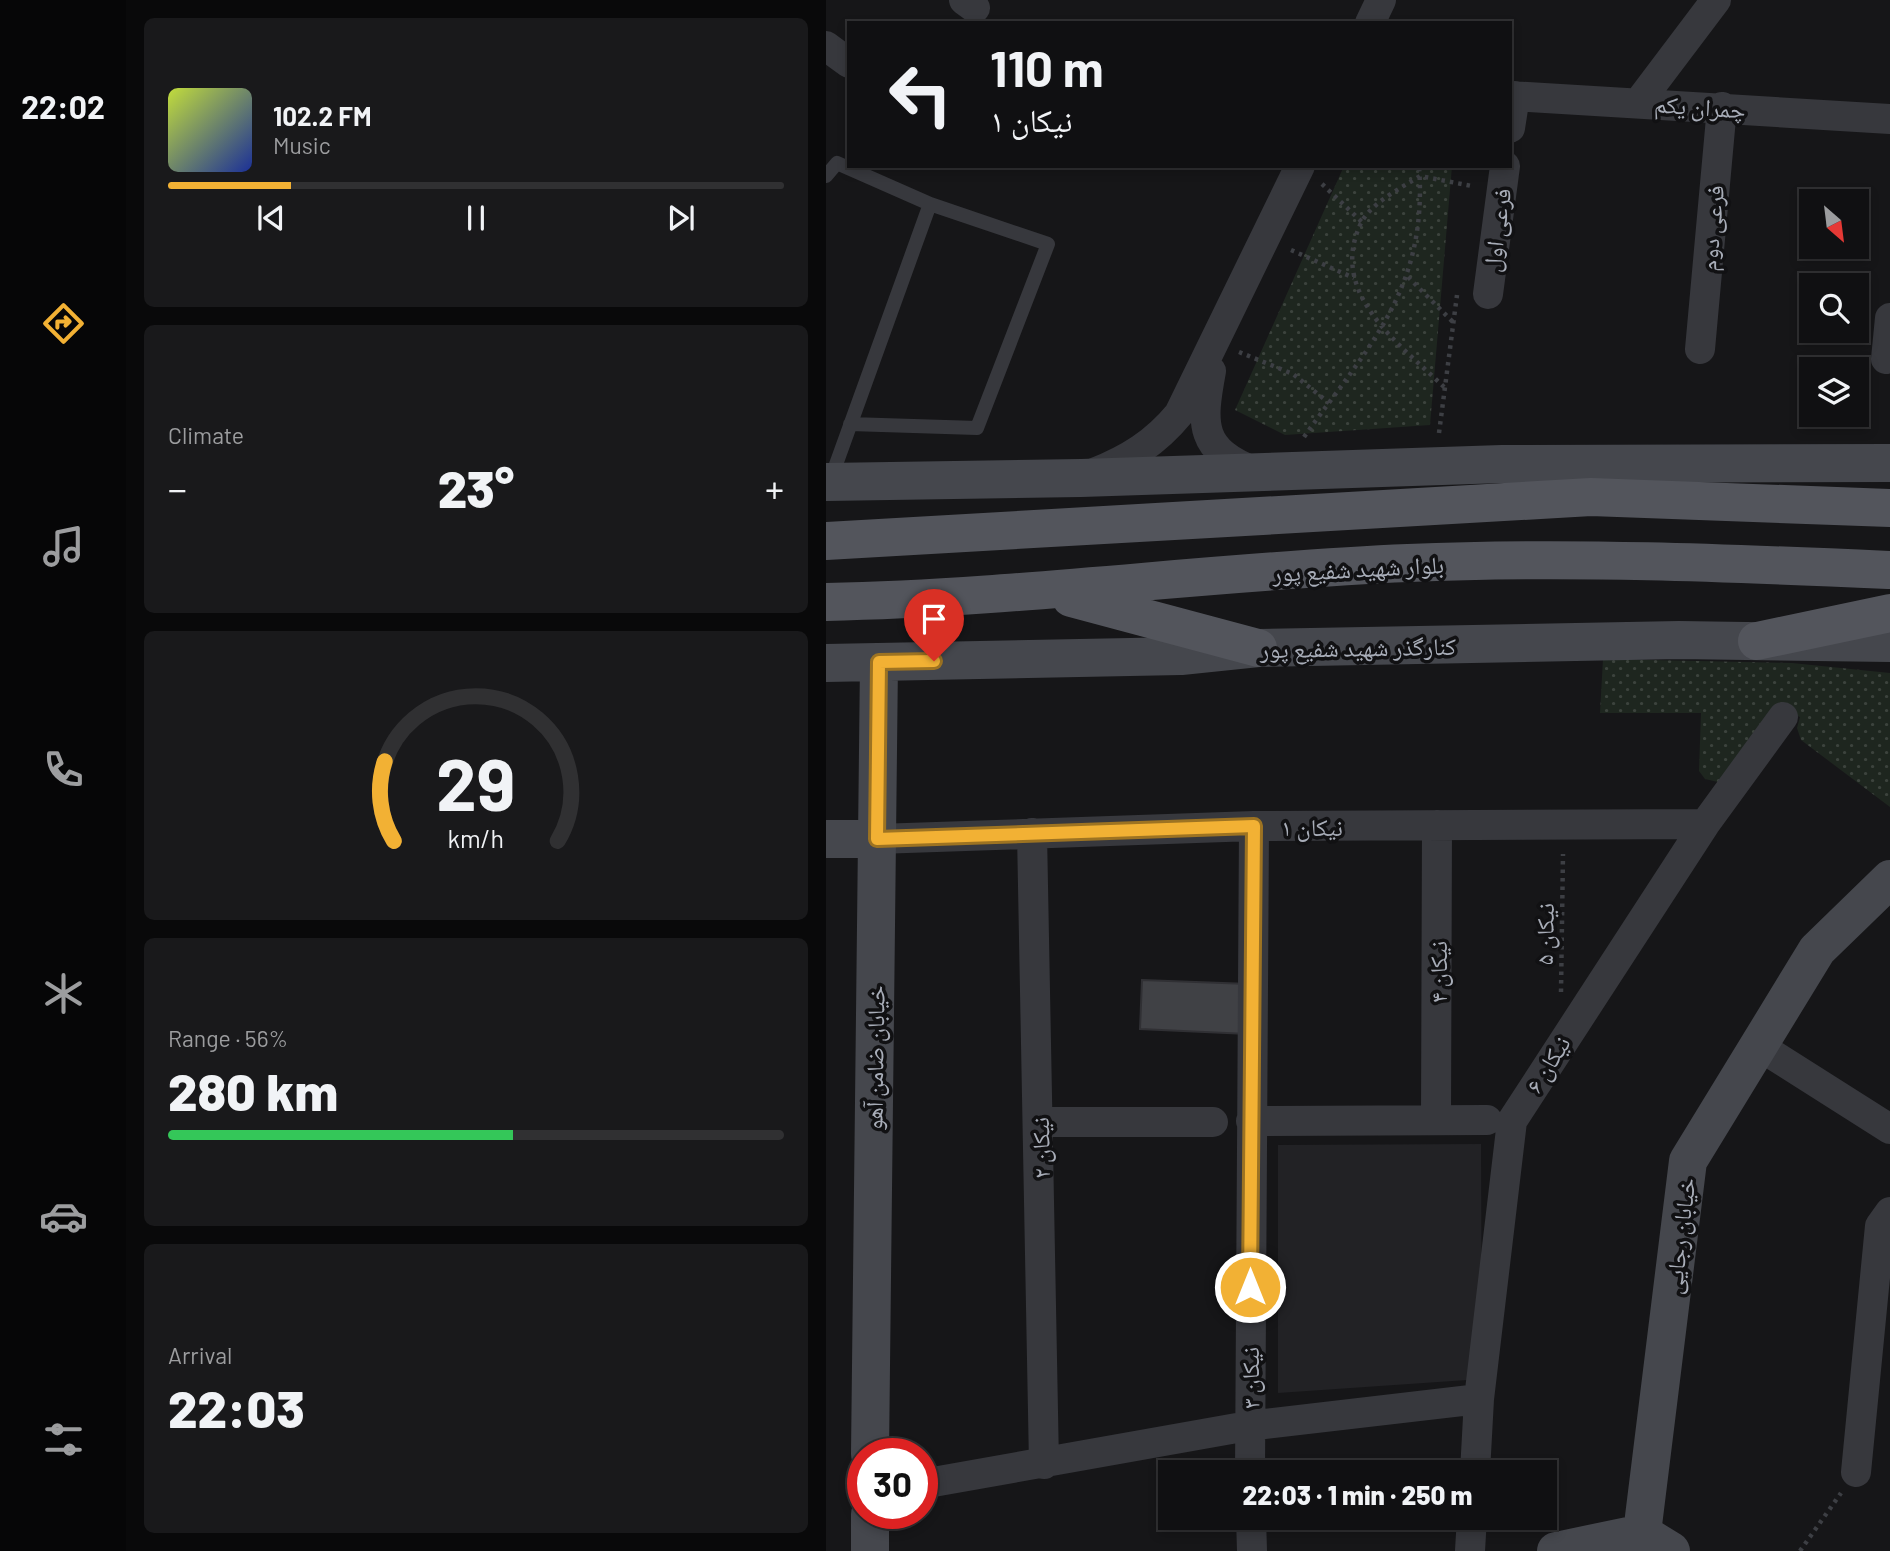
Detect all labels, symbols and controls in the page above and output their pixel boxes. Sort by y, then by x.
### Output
text: 110 m [990,38,1104,97]
icon: left [875,49,966,140]
text: 22:02 [21,87,105,125]
street label: چمران یکم [1653,88,1747,127]
text: 102.2 FM [273,100,372,131]
text: نیکان ۱ [990,100,1073,138]
text: Music [273,131,331,159]
street label: فرعی دوم [1693,184,1732,272]
street label: فرعی اول [1476,186,1517,274]
north arrow [1799,189,1869,259]
map controls [1799,189,1869,427]
icon: previous [252,199,290,237]
icon: pause [457,199,495,237]
icon: next [662,199,700,237]
button: search [1799,273,1869,343]
icon: directions [39,299,88,348]
button: layers [1799,357,1869,427]
text: Climate [168,421,244,449]
text: 23° [438,456,514,518]
text: − [168,465,187,511]
text: + [765,465,784,511]
icon: music [39,522,88,571]
street label: بلوار شهید شفیع پور [1270,549,1445,589]
pin [904,589,964,661]
icon: arrive [915,600,953,638]
street label: کنارگذر شهید شفیع پور [1259,631,1456,665]
text: 29 [436,739,516,827]
icon: phone [39,745,88,794]
street label: نیکان ۱ [1281,812,1343,842]
text: km/h [448,823,504,853]
street label: نیکان ۵ [1529,903,1560,965]
street label: نیکان ۴ [1423,941,1453,1003]
icon: climate [39,969,88,1018]
street label: خیابان ضامن آهو [858,985,891,1131]
text: Range · 56% [168,1024,288,1052]
street label: نیکان ۶ [1518,1030,1577,1098]
text: 280 km [168,1059,338,1121]
street label: نیکان ۲ [1025,1117,1056,1179]
street label: خیابان رجایی [1657,1176,1702,1296]
icon: car [39,1192,88,1241]
position arrow [1213,1250,1287,1324]
text: Arrival [168,1341,232,1369]
street label: نیکان ۳ [1235,1347,1265,1409]
text: 22:03 [168,1376,305,1438]
icon: filters [39,1415,88,1464]
speed limit sign: 30 [847,1438,938,1529]
text: 22:03 · 1 min · 250 m [1243,1479,1472,1510]

